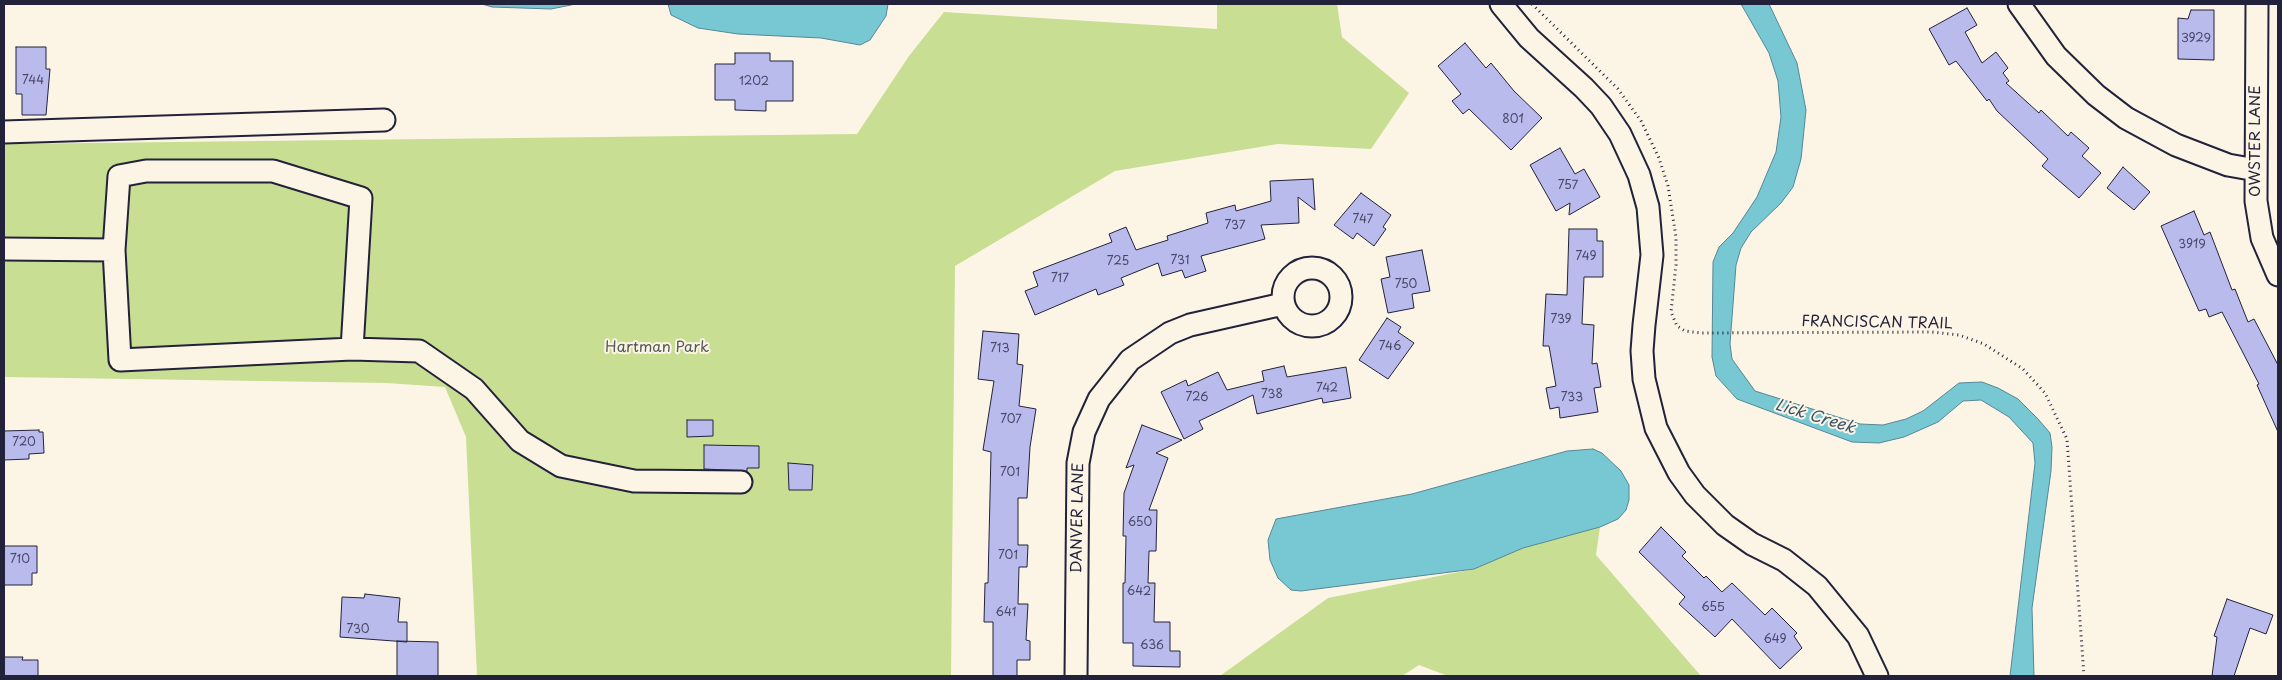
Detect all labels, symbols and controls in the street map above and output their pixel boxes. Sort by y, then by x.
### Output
house number: 3929 [2181,32,2211,46]
house number: 744 [22,74,44,88]
house number: 1202 [739,75,769,89]
street label: OWSTER LANE [2247,85,2265,197]
house number: 801 [1502,113,1524,127]
house number: 757 [1558,179,1578,193]
house number: 747 [1353,213,1373,227]
house number: 737 [1225,219,1245,233]
house number: 3919 [2178,238,2206,252]
house number: 749 [1575,250,1597,264]
house number: 731 [1170,254,1190,268]
house number: 725 [1107,255,1129,269]
house number: 717 [1051,272,1069,286]
house number: 750 [1395,278,1417,292]
house number: 739 [1550,313,1572,327]
street label: FRANCISCAN TRAIL [1801,313,1953,333]
park label: Hartman Park [605,339,709,357]
house number: 746 [1379,340,1401,354]
house number: 713 [990,342,1010,356]
house number: 742 [1316,382,1338,396]
house number: 738 [1261,388,1283,402]
house number: 726 [1185,391,1209,405]
house number: 733 [1561,391,1583,405]
water label: Lick Creek [1773,396,1857,438]
house number: 707 [1000,413,1022,427]
house number: 720 [12,436,36,450]
street label: DANVER LANE [1068,463,1088,573]
house number: 701 [1000,466,1020,480]
house number: 650 [1128,516,1152,530]
house number: 701 [998,549,1018,563]
house number: 710 [10,553,30,567]
house number: 642 [1127,585,1151,599]
house number: 655 [1701,601,1725,615]
house number: 641 [995,606,1017,620]
house number: 730 [346,623,370,637]
house number: 649 [1763,633,1787,647]
house number: 636 [1140,639,1164,653]

